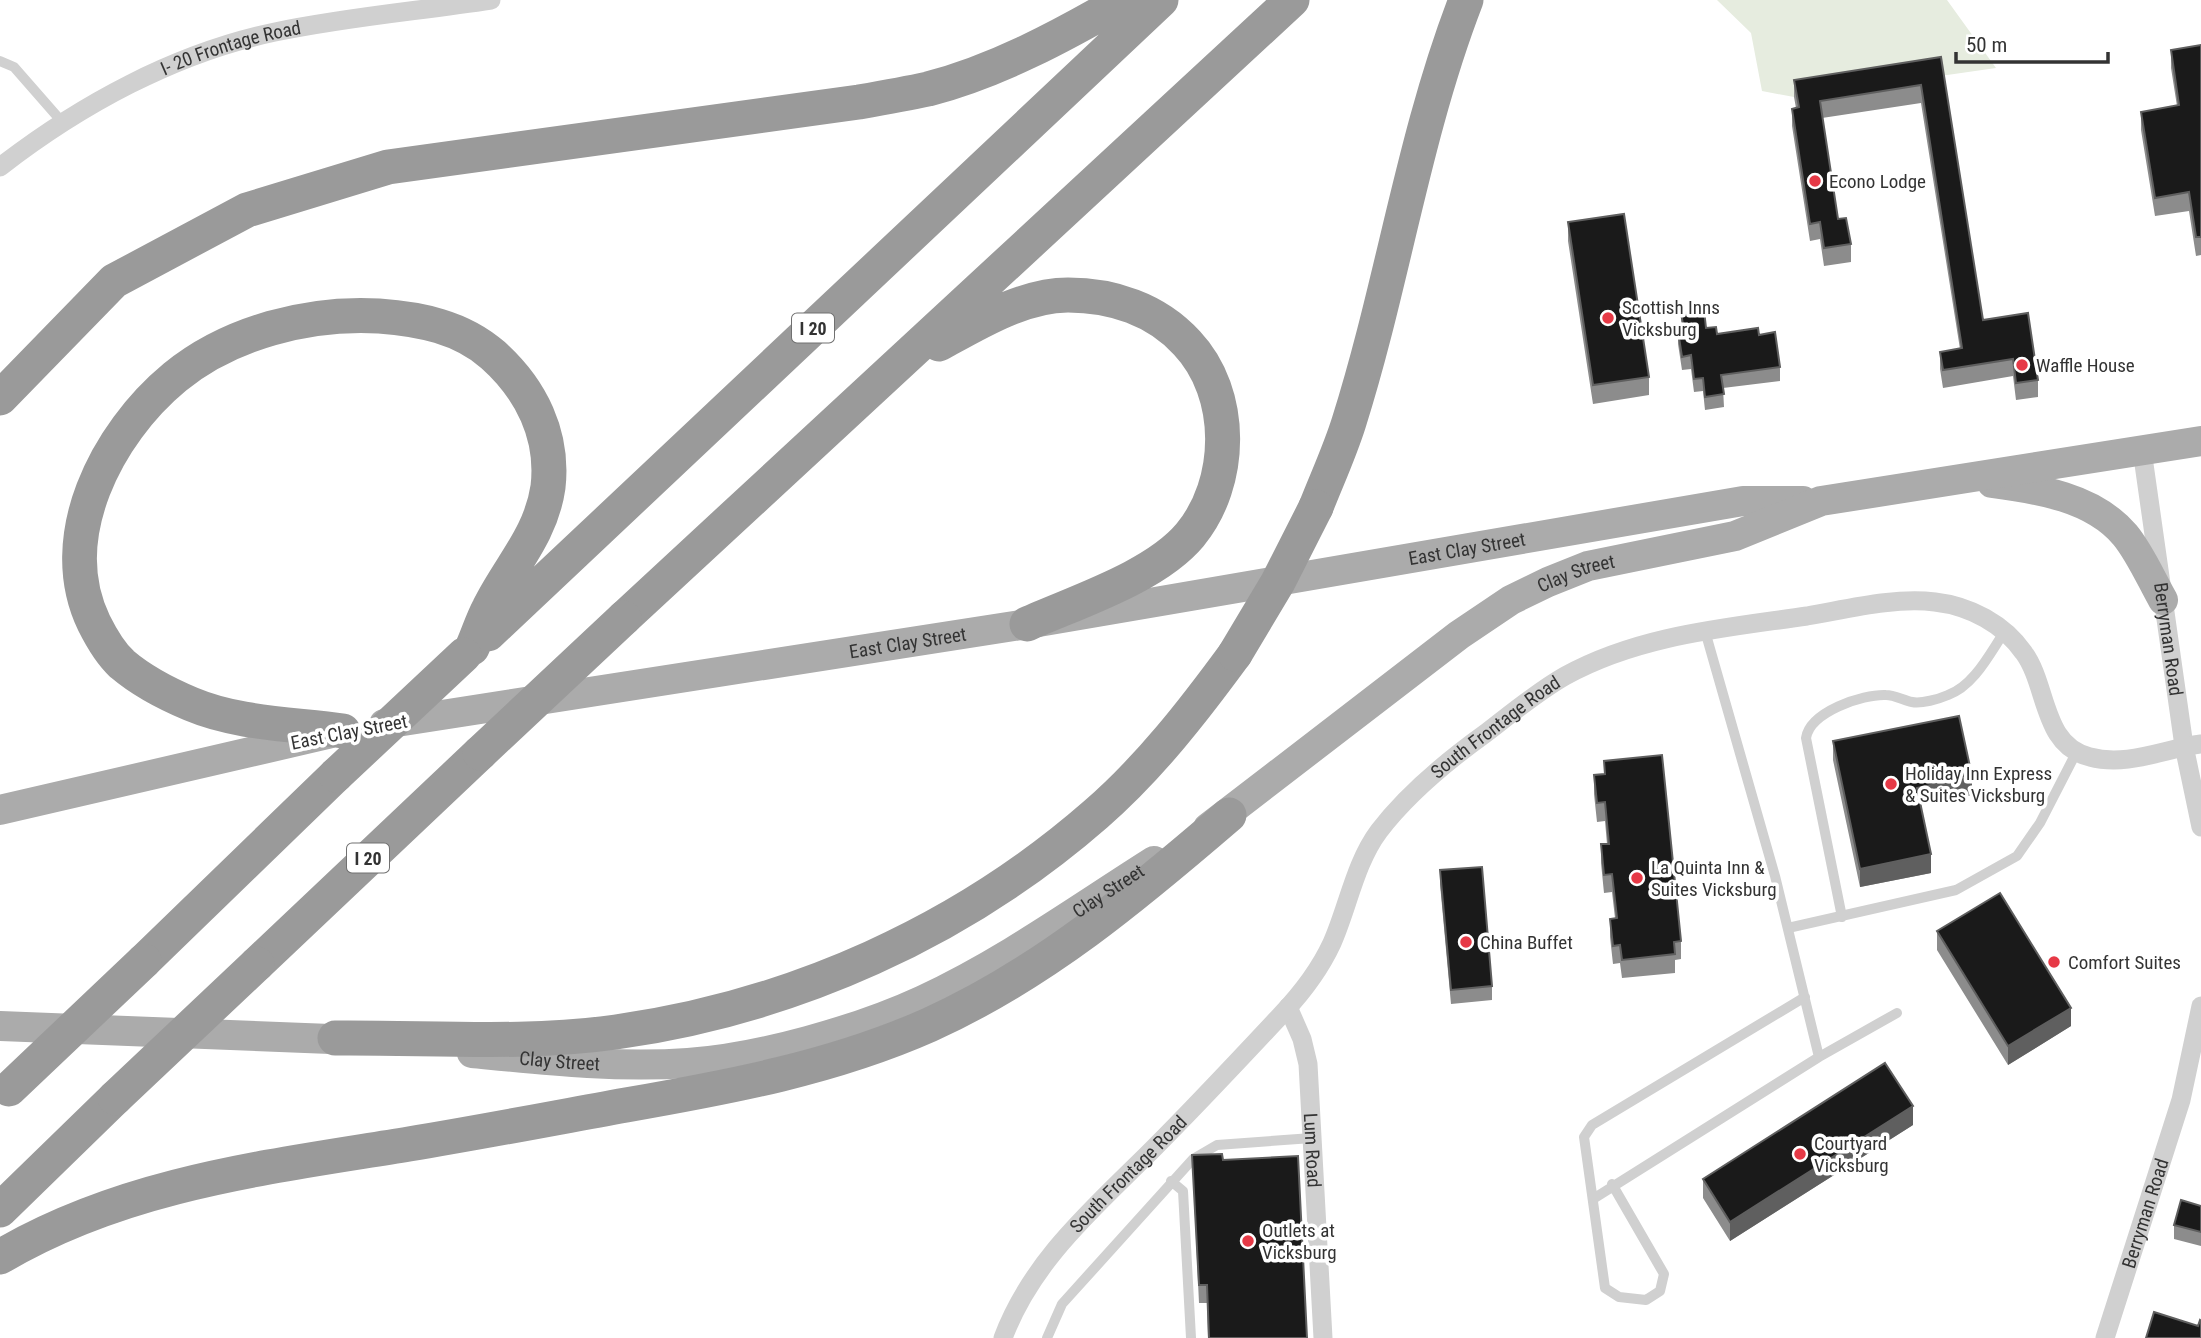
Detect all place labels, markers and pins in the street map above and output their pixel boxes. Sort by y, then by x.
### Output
place label: Econo Lodge [1829,170,1926,193]
marker: Econo Lodge [1807,173,1823,189]
place label: Scottish Inns Vicksburg [1622,296,1720,341]
marker: Scottish Inns Vicksburg [1600,310,1616,326]
place label: Waffle House [2036,354,2135,377]
marker: Waffle House [2014,357,2030,373]
place label: Holiday Inn Express & Suites Vicksburg [1905,762,2052,807]
marker: Holiday Inn Express & Suites Vicksburg [1883,776,1899,792]
place label: La Quinta Inn & Suites Vicksburg [1651,856,1777,901]
marker: La Quinta Inn & Suites Vicksburg [1629,870,1645,886]
place label: China Buffet [1480,931,1573,954]
marker: China Buffet [1458,934,1474,950]
place label: Comfort Suites [2068,951,2181,974]
marker: Comfort Suites [2046,954,2062,970]
place label: Courtyard Vicksburg [1814,1132,1889,1177]
marker: Courtyard Vicksburg [1792,1146,1808,1162]
place label: Outlets at Vicksburg [1262,1219,1337,1264]
marker: Outlets at Vicksburg [1240,1233,1256,1249]

